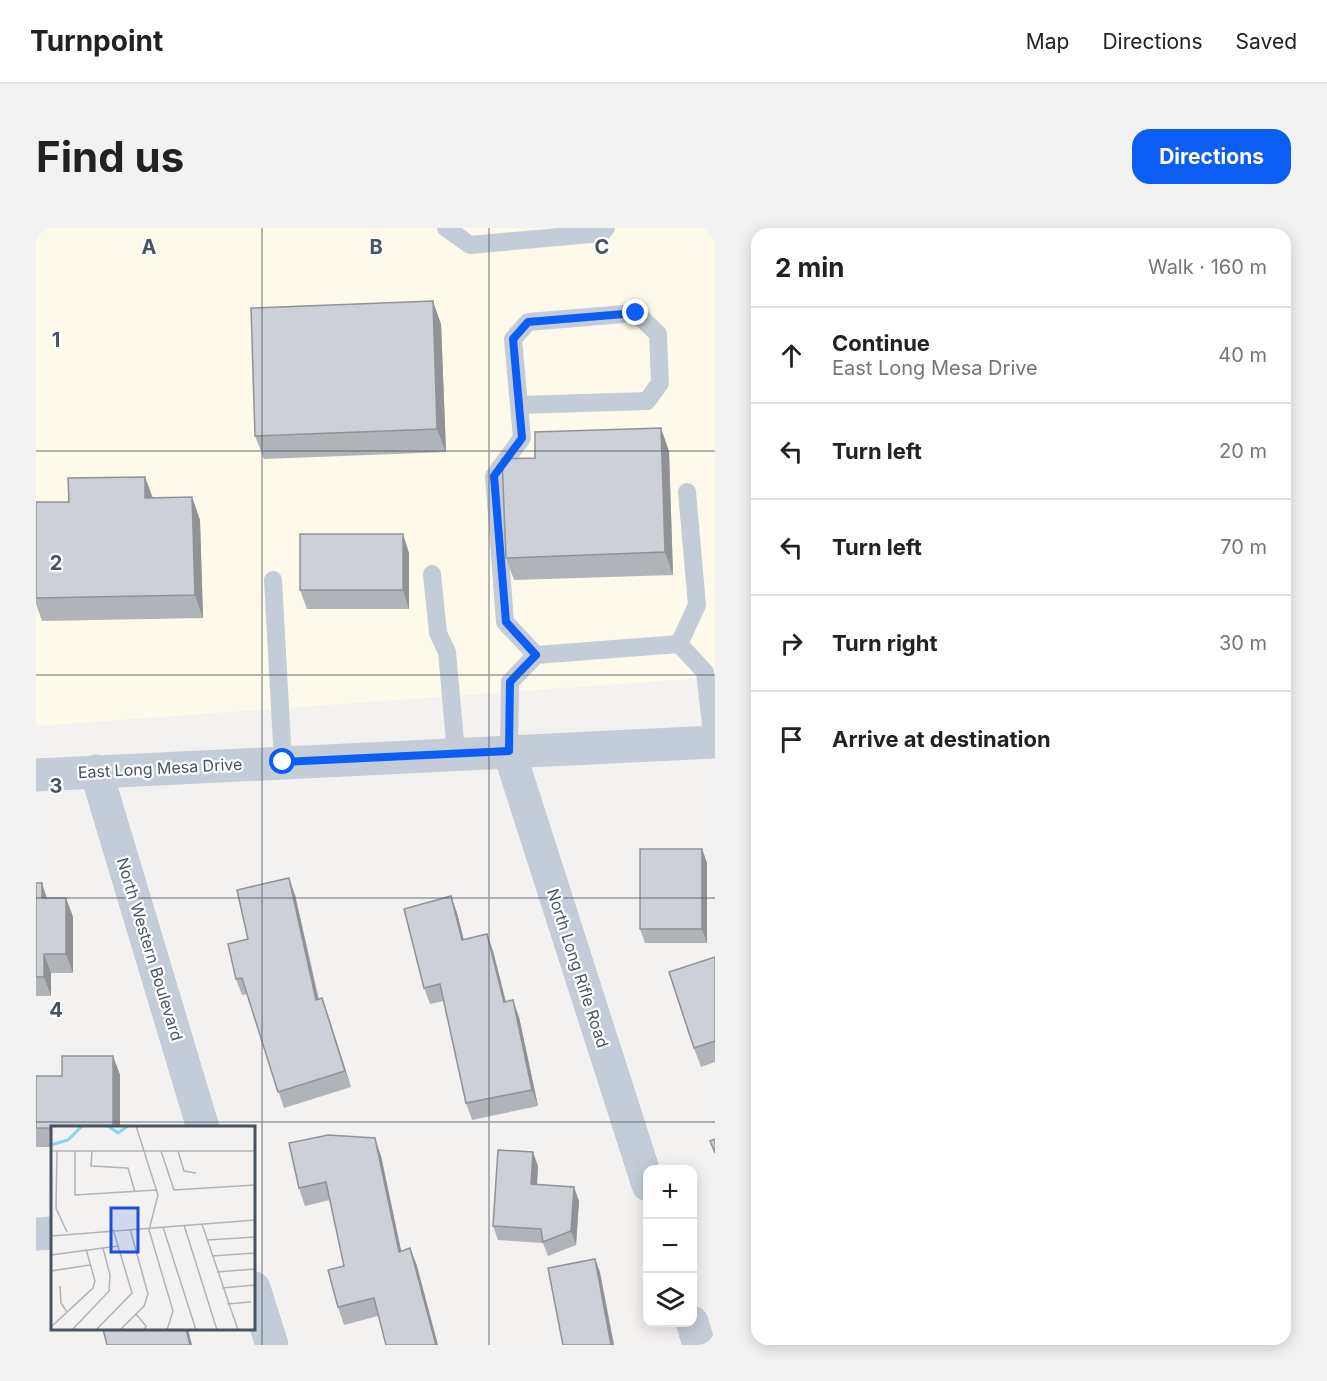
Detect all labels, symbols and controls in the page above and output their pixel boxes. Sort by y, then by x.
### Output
text: Turnpoint [30,24,163,58]
text: Map [1026,29,1069,54]
text: Directions [1102,29,1203,54]
text: Saved [1236,29,1297,54]
button: Directions [1132,129,1291,184]
text: Find us [36,131,184,182]
text: A [142,235,157,259]
text: B [369,235,383,259]
text: C [595,235,609,259]
text: 2 min [775,252,845,283]
text: Walk · 160 m [1148,255,1267,279]
route end [622,299,648,325]
text: 1 [52,328,60,352]
text: Continue [832,330,930,356]
icon: ahead [775,339,808,372]
text: 40 m [1218,343,1267,367]
text: East Long Mesa Drive [832,356,1038,380]
icon: left [775,435,808,468]
text: Turn left [832,438,922,464]
text: 20 m [1219,439,1267,463]
icon: left [775,531,808,564]
text: Turn left [832,534,922,560]
text: 70 m [1220,535,1267,559]
text: 2 [50,551,62,575]
icon: right [775,627,808,660]
text: Turn right [832,630,938,656]
text: 30 m [1219,631,1267,655]
icon: arrive [775,723,808,756]
text: Arrive at destination [832,726,1051,752]
route start [269,748,295,774]
street label: East Long Mesa Drive [77,754,243,782]
text: 3 [50,774,62,798]
street label: North Western Boulevard [113,855,187,1043]
street label: North Long Rifle Road [543,886,613,1050]
text: 4 [49,998,63,1022]
inset map [51,1126,255,1330]
map controls [643,1165,697,1327]
button: + [643,1165,697,1219]
button: − [643,1219,697,1273]
button: layers [643,1273,697,1327]

